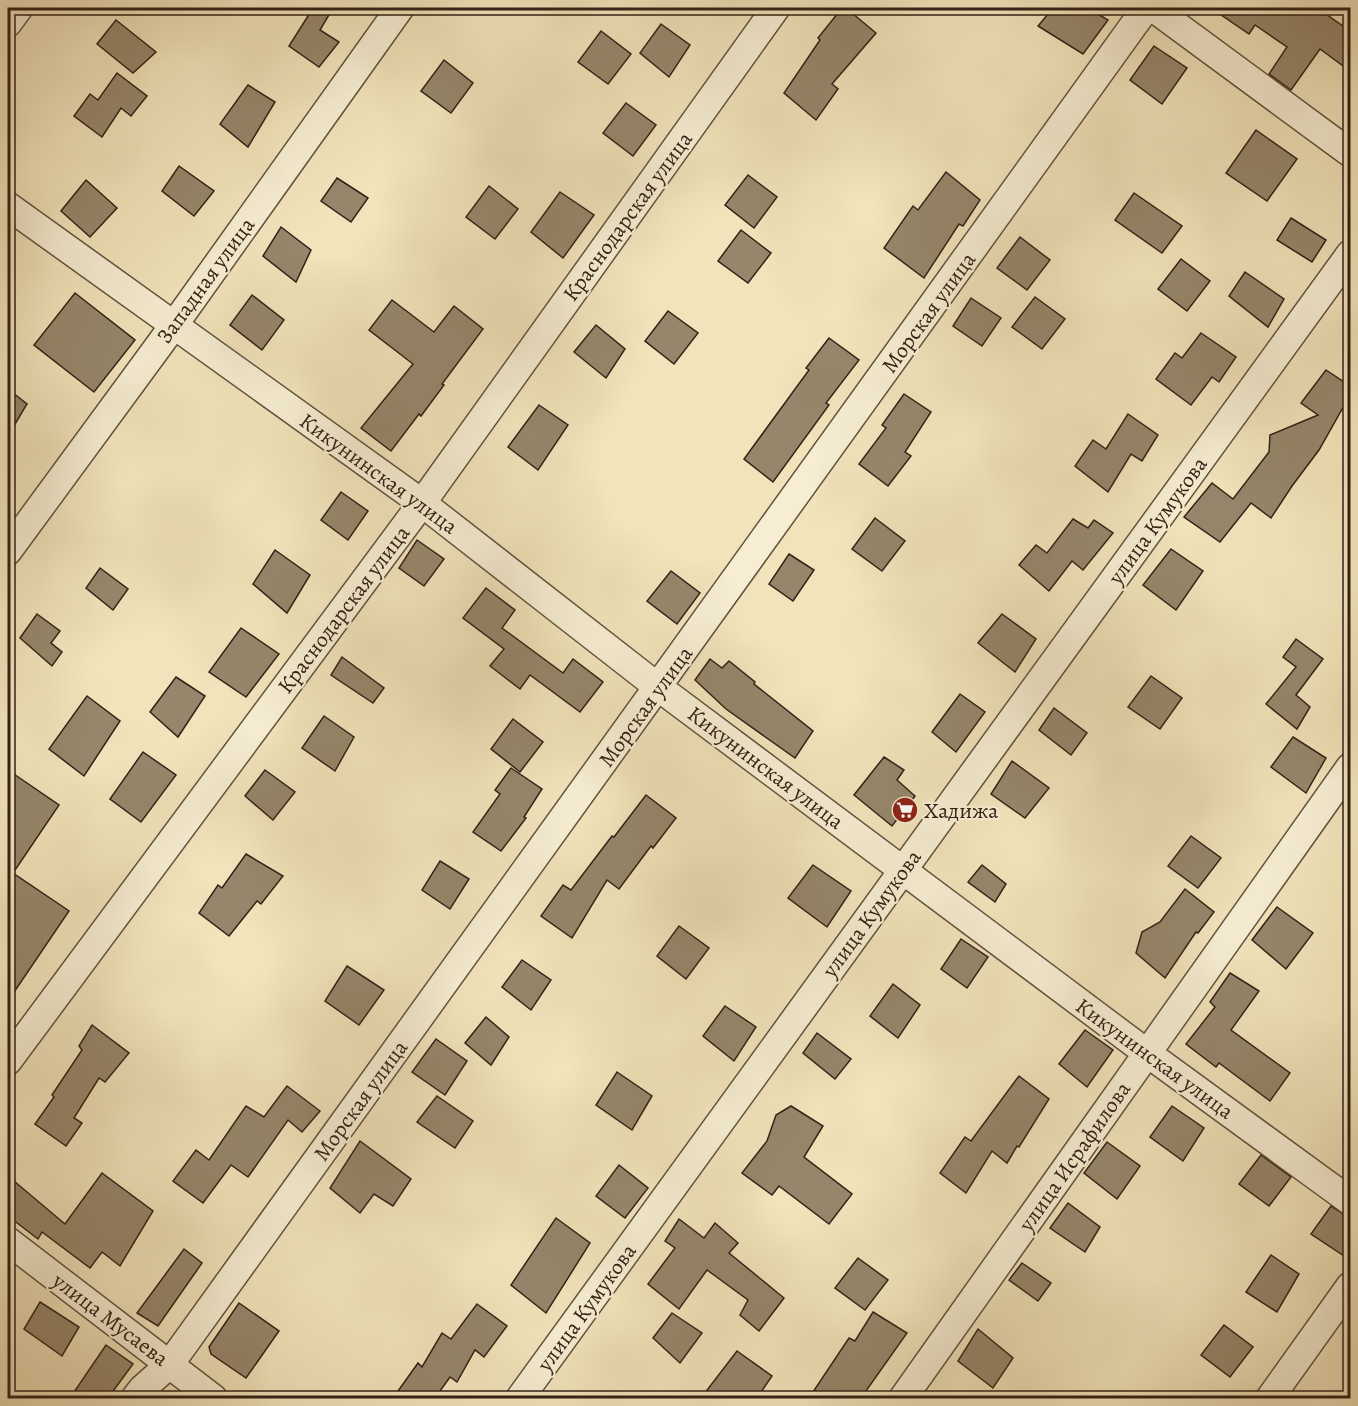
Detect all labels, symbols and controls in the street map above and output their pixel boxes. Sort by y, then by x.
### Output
street label: Краснодарская улица [556,125,700,308]
street label: Западная улица [150,211,262,350]
street label: Морская улица [875,245,983,379]
street label: Кикунинская улица [293,406,464,542]
street label: улица Кумукова [1101,450,1215,591]
street label: Краснодарская улица [271,519,417,700]
street label: Морская улица [592,639,700,773]
street label: Кикунинская улица [681,699,850,837]
supermarket icon: Хадижа [890,795,920,825]
place label: Хадижа [924,796,999,826]
street label: улица Кумукова [815,843,929,984]
street label: Кикунинская улица [1069,991,1240,1127]
street label: Морская улица [307,1033,415,1167]
street label: улица Исрафилова [1011,1075,1138,1238]
street label: улица Кумукова [530,1237,644,1378]
street label: улица Мусаева [45,1266,175,1374]

